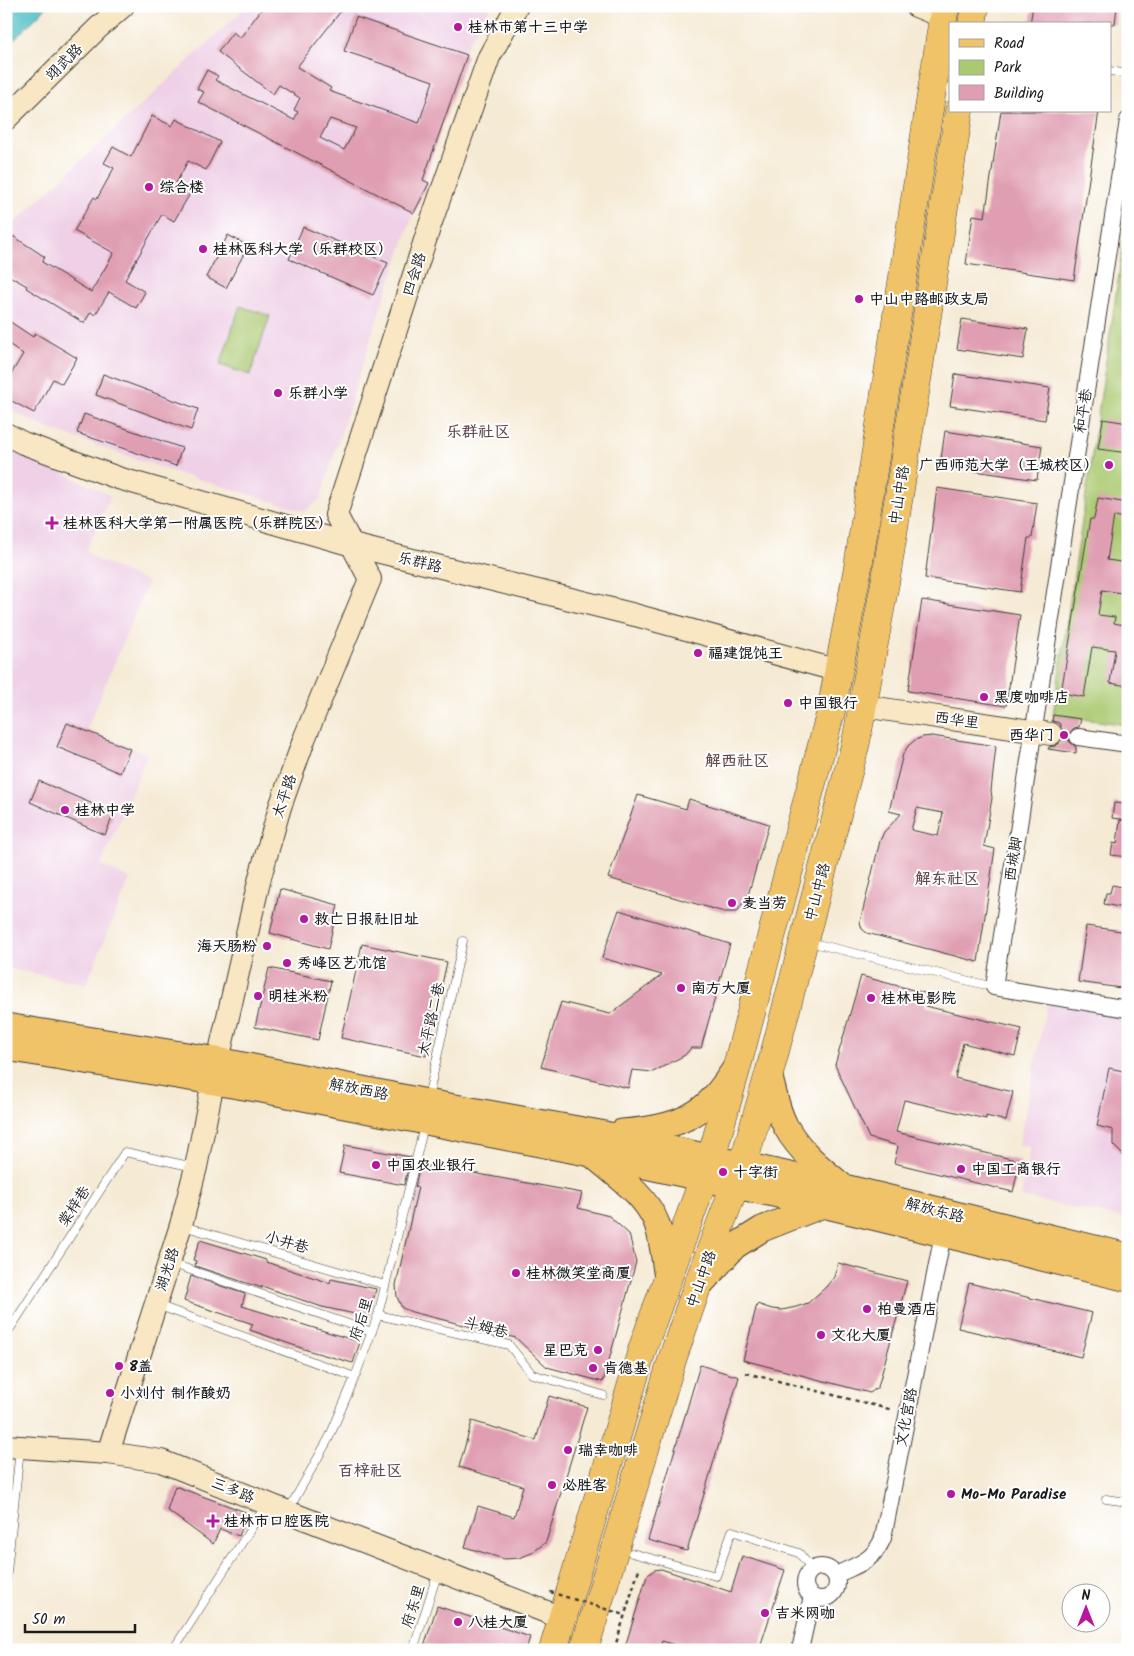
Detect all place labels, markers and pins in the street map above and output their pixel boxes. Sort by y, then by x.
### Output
place label: 桂林市第十三中学 [468,16,588,40]
marker: 桂林市第十三中学 [452,21,464,33]
place label: 综合楼 [159,176,204,200]
marker: 综合楼 [143,181,155,193]
place label: 桂林医科大学（乐群校区） [213,238,393,262]
marker: 桂林医科大学（乐群校区） [197,243,209,255]
place label: 中山中路邮政支局 [869,288,989,312]
marker: 中山中路邮政支局 [853,293,865,305]
place label: 乐群小学 [288,382,348,406]
marker: 乐群小学 [272,387,284,399]
place label: 广西师范大学（王城校区） [919,454,1099,478]
marker: 广西师范大学（王城校区） [1103,459,1115,471]
place label: 桂林医科大学第一附属医院（乐群院区） [63,512,333,536]
marker: 桂林医科大学第一附属医院（乐群院区） [45,516,59,530]
place label: 福建馄饨王 [708,642,783,666]
marker: 福建馄饨王 [692,647,704,659]
place label: 黑度咖啡店 [994,686,1069,710]
marker: 黑度咖啡店 [978,691,990,703]
place label: 中国银行 [798,692,858,716]
marker: 中国银行 [782,697,794,709]
place label: 西华门 [1009,724,1054,748]
marker: 西华门 [1058,729,1070,741]
place label: 桂林中学 [75,799,135,823]
marker: 桂林中学 [59,804,71,816]
place label: 麦当劳 [742,892,787,916]
marker: 麦当劳 [726,897,738,909]
place label: 救亡日报社旧址 [314,908,419,932]
marker: 救亡日报社旧址 [298,913,310,925]
place label: 海天肠粉 [197,935,257,959]
marker: 海天肠粉 [261,940,273,952]
place label: 秀峰区艺术馆 [297,952,387,976]
marker: 秀峰区艺术馆 [281,957,293,969]
place label: 南方大厦 [691,977,751,1001]
marker: 南方大厦 [675,982,687,994]
place label: 明桂米粉 [268,985,328,1009]
place label: 桂林电影院 [881,987,956,1011]
marker: 明桂米粉 [252,990,264,1002]
marker: 桂林电影院 [865,992,877,1004]
place label: 中国农业银行 [386,1154,476,1178]
place label: 中国工商银行 [971,1158,1061,1182]
marker: 中国农业银行 [370,1159,382,1171]
place label: 十字街 [733,1161,778,1185]
marker: 中国工商银行 [955,1163,967,1175]
marker: 十字街 [717,1166,729,1178]
place label: 桂林微笑堂商厦 [526,1262,631,1286]
marker: 桂林微笑堂商厦 [510,1267,522,1279]
place label: 柏曼酒店 [877,1298,937,1322]
marker: 柏曼酒店 [861,1303,873,1315]
place label: 文化大厦 [831,1324,891,1348]
marker: 文化大厦 [815,1329,827,1341]
place label: 星巴克 [543,1339,588,1363]
marker: 星巴克 [592,1344,604,1356]
place label: 8盖 [129,1355,153,1379]
place label: 肯德基 [603,1357,648,1381]
marker: 8盖 [113,1360,125,1372]
marker: 肯德基 [587,1362,599,1374]
place label: 小刘付 制作酸奶 [120,1382,231,1406]
marker: 小刘付 制作酸奶 [104,1387,116,1399]
place label: 瑞幸咖啡 [578,1439,638,1463]
marker: 瑞幸咖啡 [562,1444,574,1456]
place label: 必胜客 [562,1474,607,1498]
marker: 必胜客 [546,1479,558,1491]
place label: Mo-Mo Paradise [961,1483,1067,1507]
marker: Mo-Mo Paradise [945,1488,957,1500]
place label: 桂林市口腔医院 [224,1510,329,1534]
marker: 桂林市口腔医院 [206,1514,220,1528]
place label: 吉米网咖 [775,1602,835,1626]
marker: 吉米网咖 [759,1607,771,1619]
place label: 八桂大厦 [468,1611,528,1635]
marker: 八桂大厦 [452,1616,464,1628]

